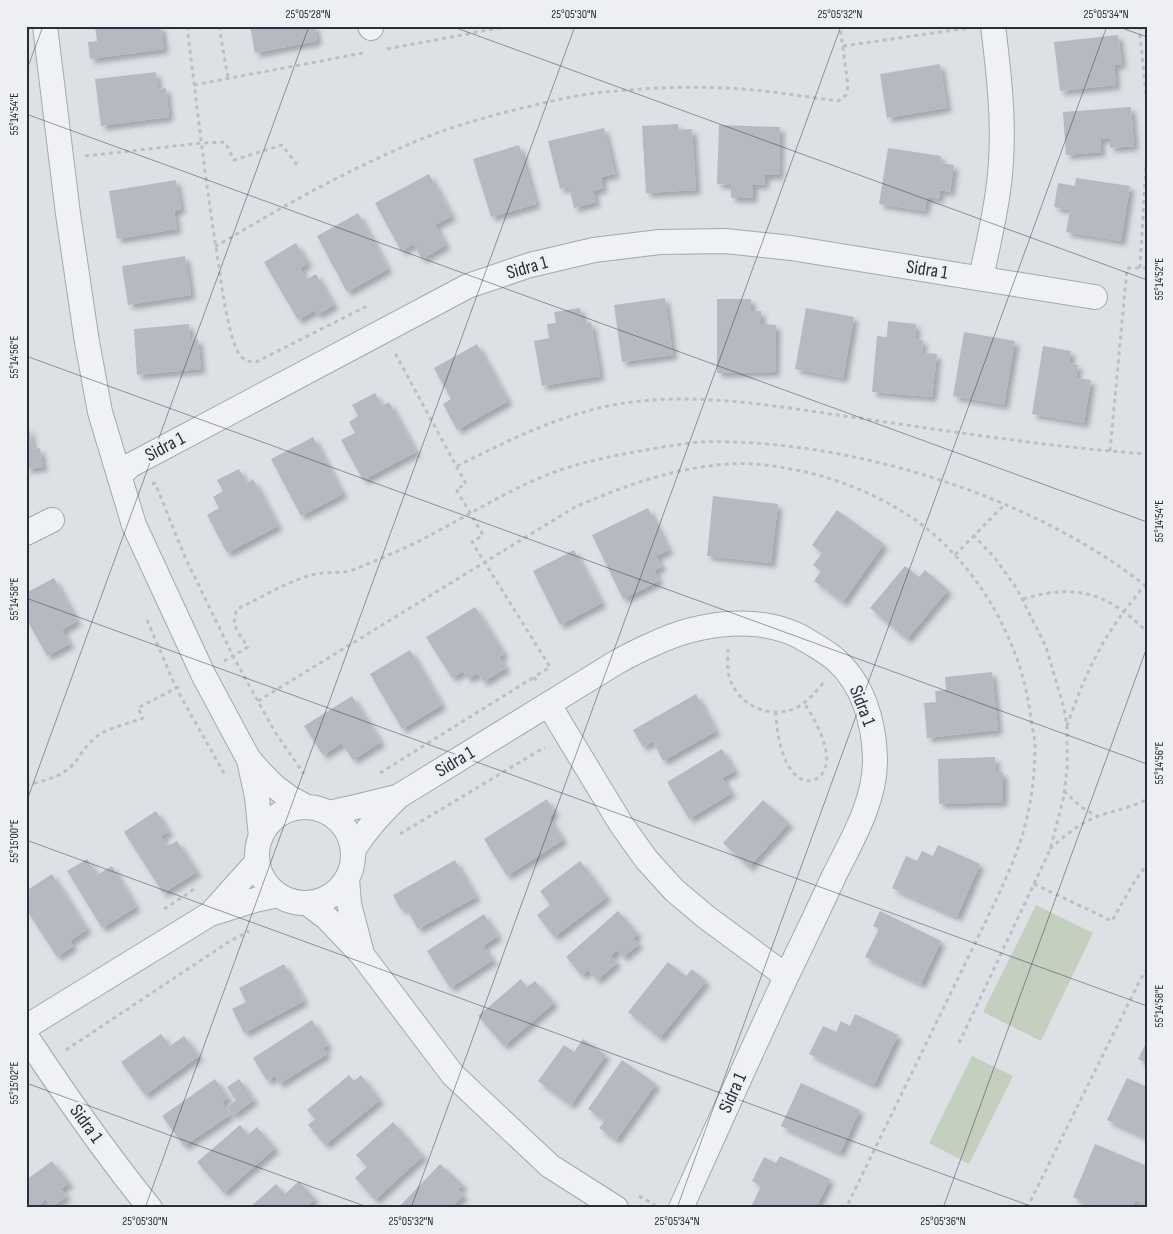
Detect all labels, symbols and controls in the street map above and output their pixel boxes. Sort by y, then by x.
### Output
text: 25°05'28"N [285,7,331,22]
text: 25°05'30"N [551,7,597,22]
text: 25°05'32"N [818,7,863,22]
text: 25°05'34"N [1083,7,1129,22]
text: 55°14'54"E [7,93,22,135]
street label: Sidra 1 [504,251,551,285]
street label: Sidra 1 [905,255,950,285]
text: 55°14'52"E [1152,258,1167,300]
text: 55°14'56"E [7,336,22,378]
street label: Sidra 1 [141,427,189,467]
text: 55°14'54"E [1152,500,1167,542]
text: 55°14'58"E [7,578,22,620]
street label: Sidra 1 [844,682,880,730]
street label: Sidra 1 [431,741,479,783]
text: 55°14'56"E [1152,742,1167,784]
text: 55°15'00"E [7,819,22,863]
text: 55°14'58"E [1152,985,1167,1027]
text: 55°15'02"E [7,1062,22,1104]
street label: Sidra 1 [714,1069,752,1117]
street label: Sidra 1 [64,1100,108,1148]
text: 25°05'30"N [122,1214,168,1229]
text: 25°05'32"N [389,1214,434,1229]
text: 25°05'34"N [654,1214,700,1229]
text: 25°05'36"N [920,1214,966,1229]

